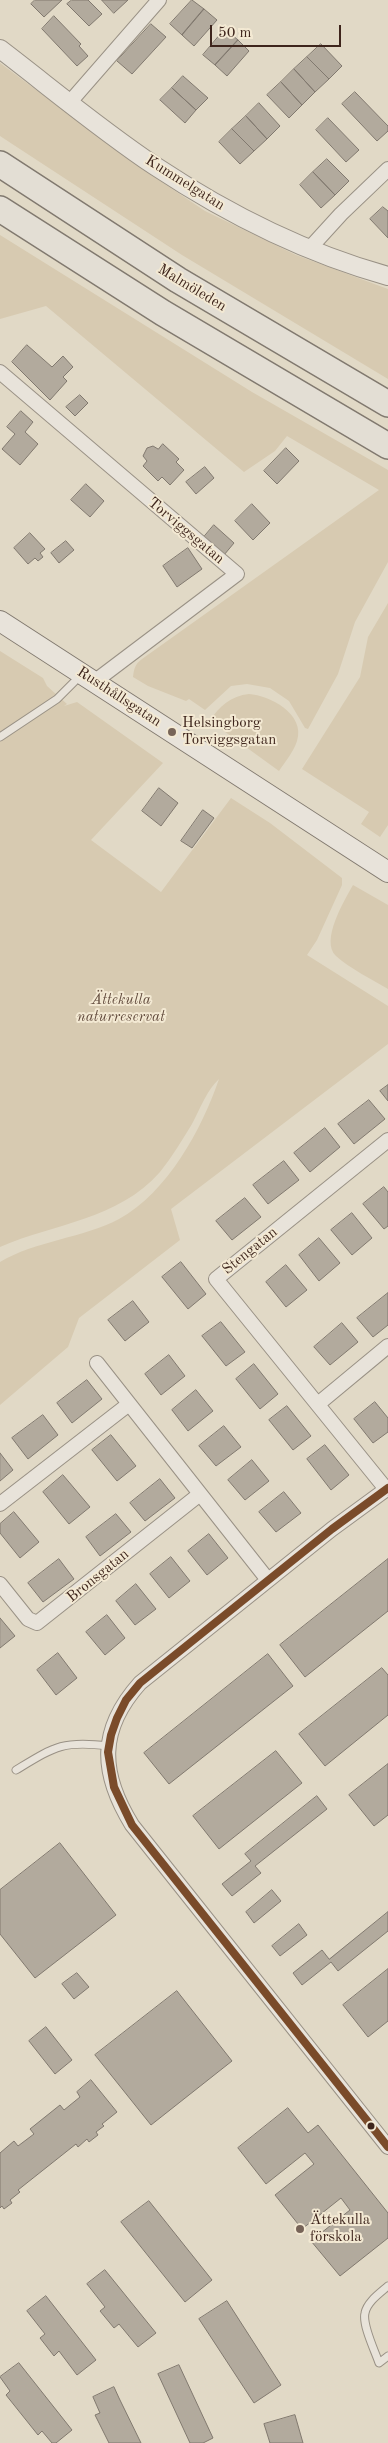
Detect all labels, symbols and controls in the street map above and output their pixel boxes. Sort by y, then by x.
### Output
scale bar [213,15,344,47]
text: 50 m [218,26,252,41]
street label: Kummelgatan [142,151,228,215]
street label: Malmöleden [154,260,230,316]
street label: Torviggsgatan [144,494,228,568]
street label: Rusthållsgatan [73,663,165,731]
place label: Helsingborg Torviggsgatan [182,714,276,749]
marker: Helsingborg Torviggsgatan [166,726,178,738]
park label: Ättekulla naturreservat [77,991,165,1026]
street label: Stengatan [219,1223,281,1279]
street label: Bronsgatan [63,1545,133,1607]
unlabelled marker [366,2121,376,2131]
place label: Ättekulla förskola [310,2211,370,2246]
marker: Ättekulla förskola [294,2223,306,2235]

